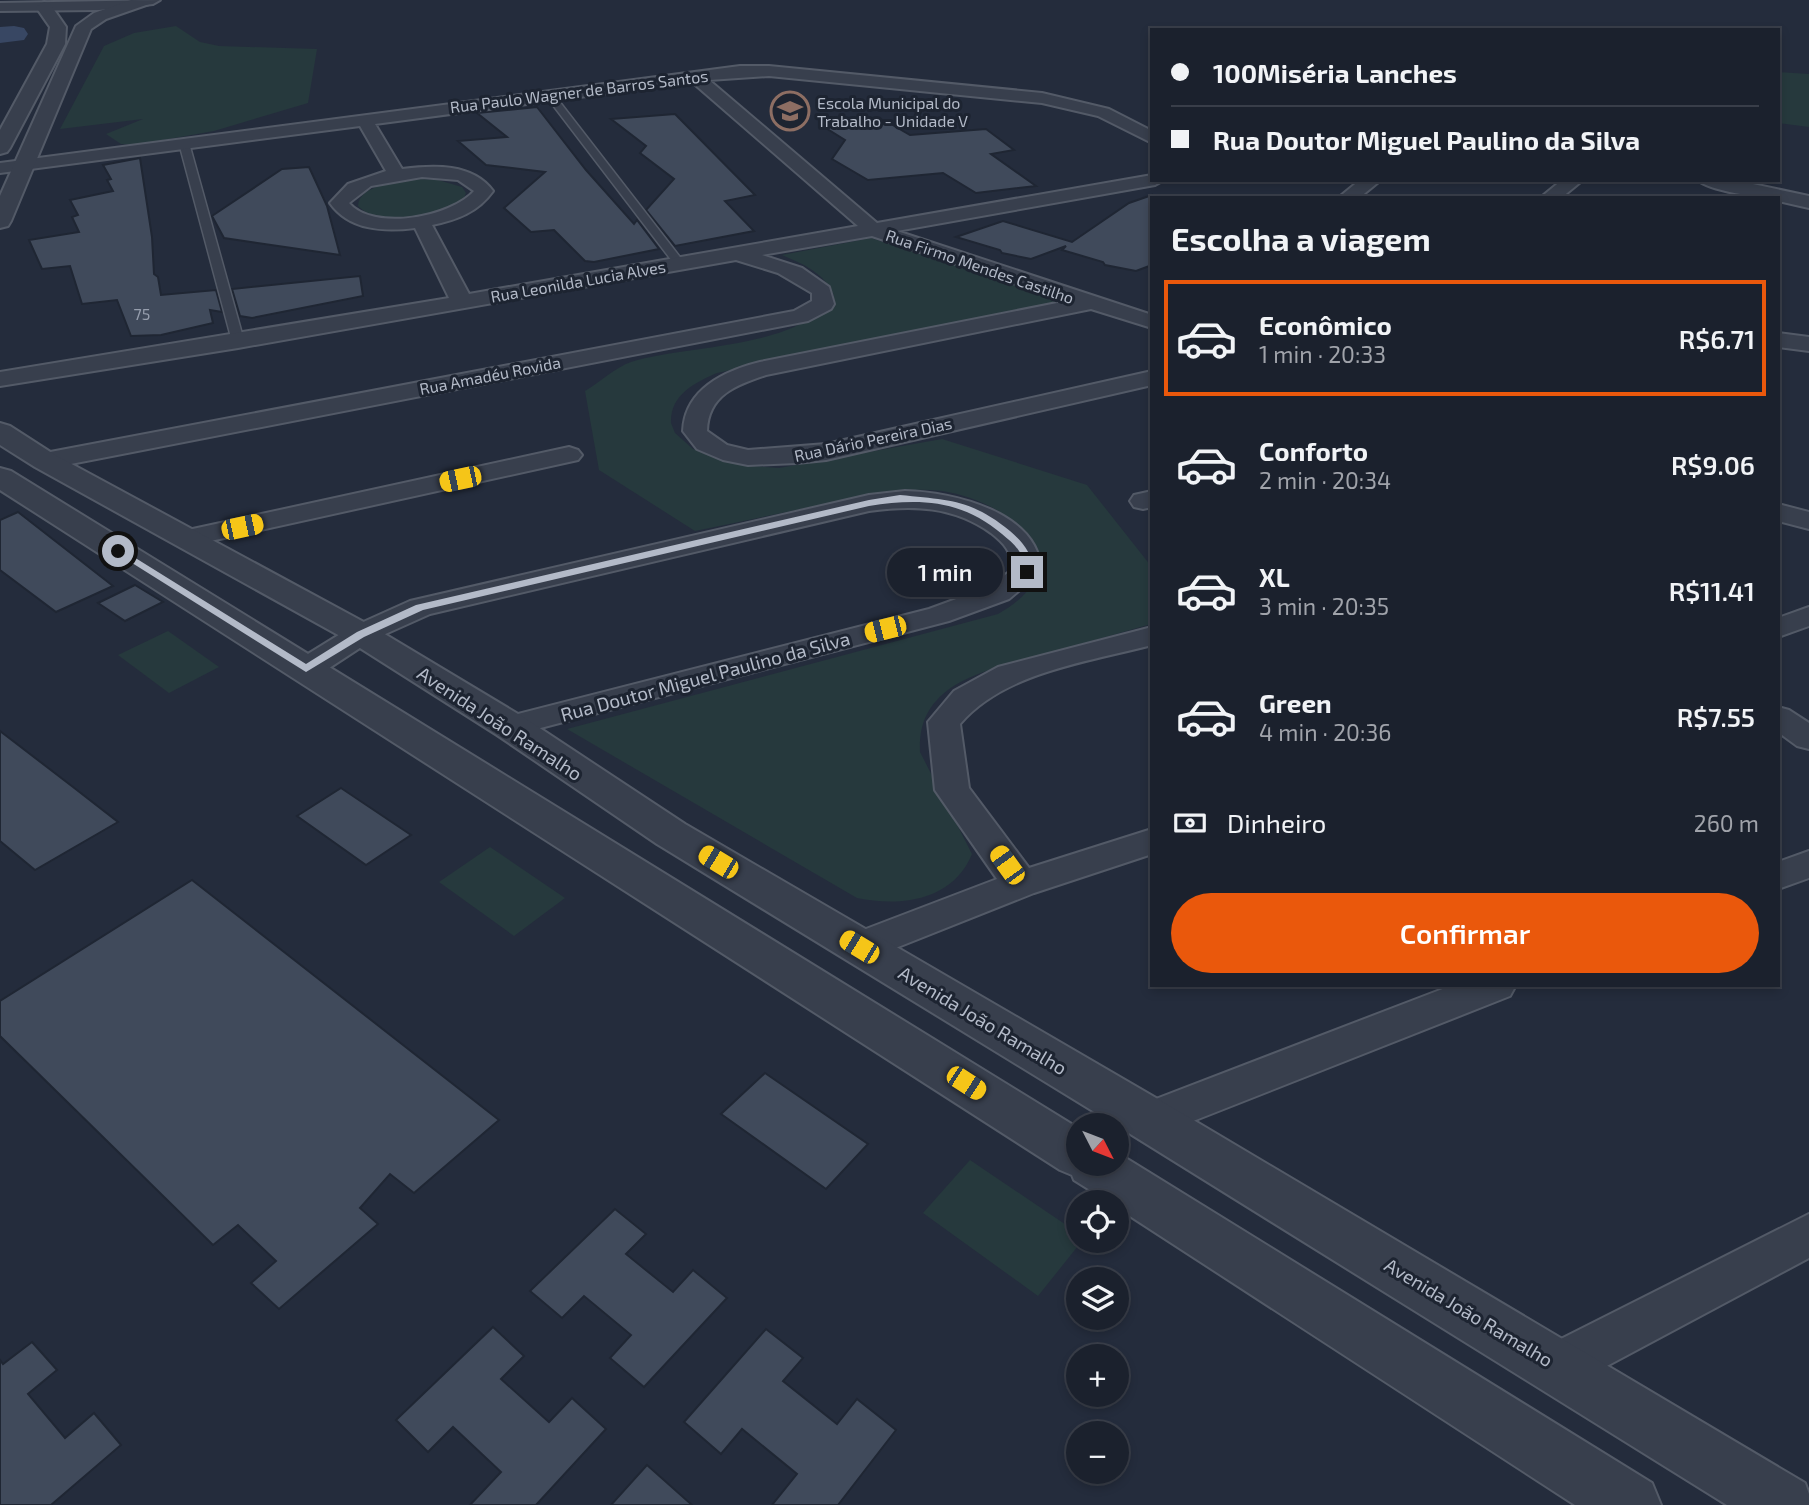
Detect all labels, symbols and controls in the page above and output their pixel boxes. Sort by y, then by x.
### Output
text: 100Miséria Lanches [1213,57,1457,88]
street label: Rua Paulo Wagner de Barros Santos [449,66,709,116]
school or university icon: Escola Municipal do Trabalho - Unidade V [769,90,811,132]
place label: Escola Municipal do Trabalho - Unidade V [817,93,968,130]
text: Rua Doutor Miguel Paulino da Silva [1213,124,1640,155]
text: Escolha a viagem [1171,219,1431,257]
street label: Rua Firmo Mendes Castilho [883,225,1077,307]
street label: Rua Leonilda Lucia Alves [489,256,667,306]
house number: 75 [134,304,150,323]
icon: car [1175,307,1238,370]
text: Econômico [1259,309,1392,340]
text: R$6.71 [1679,323,1755,354]
text: 1 min · 20:33 [1259,340,1386,368]
street label: Rua Amadéu Rovida [418,352,562,398]
street label: Rua Dário Pereira Dias [792,413,954,465]
icon: car [1175,433,1238,496]
text: Conforto [1259,435,1368,466]
text: R$9.06 [1671,449,1755,480]
car [438,464,483,494]
text: 2 min · 20:34 [1259,466,1391,494]
car [220,512,265,542]
route start [102,535,134,567]
callout: 1 min [887,548,1002,596]
route end [1011,556,1043,588]
text: 1 min [918,558,972,586]
icon: car [1175,559,1238,622]
text: XL [1259,561,1290,592]
text: R$11.41 [1669,575,1755,606]
text: 3 min · 20:35 [1259,592,1389,620]
car [863,614,908,644]
street label: Rua Doutor Miguel Paulino da Silva [558,626,852,726]
street label: Avenida João Ramalho [413,661,587,785]
icon: car [1175,685,1238,748]
text: Green [1259,687,1332,718]
text: R$7.55 [1677,701,1755,732]
text: 4 min · 20:36 [1259,718,1391,746]
icon: cash [1171,804,1209,842]
text: Dinheiro [1227,807,1326,838]
text: 260 m [1694,809,1759,837]
car [695,842,742,882]
car [987,842,1028,888]
button: Confirmar [1171,893,1759,973]
car [836,927,883,967]
street label: Avenida João Ramalho [895,961,1071,1079]
car [943,1063,990,1103]
north arrow [1066,1113,1129,1176]
map controls [1066,1113,1129,1484]
button: locate [1066,1190,1129,1253]
street label: Avenida João Ramalho [1381,1253,1557,1371]
button: layers [1066,1267,1129,1330]
button: + [1066,1344,1129,1407]
button: − [1066,1421,1129,1484]

